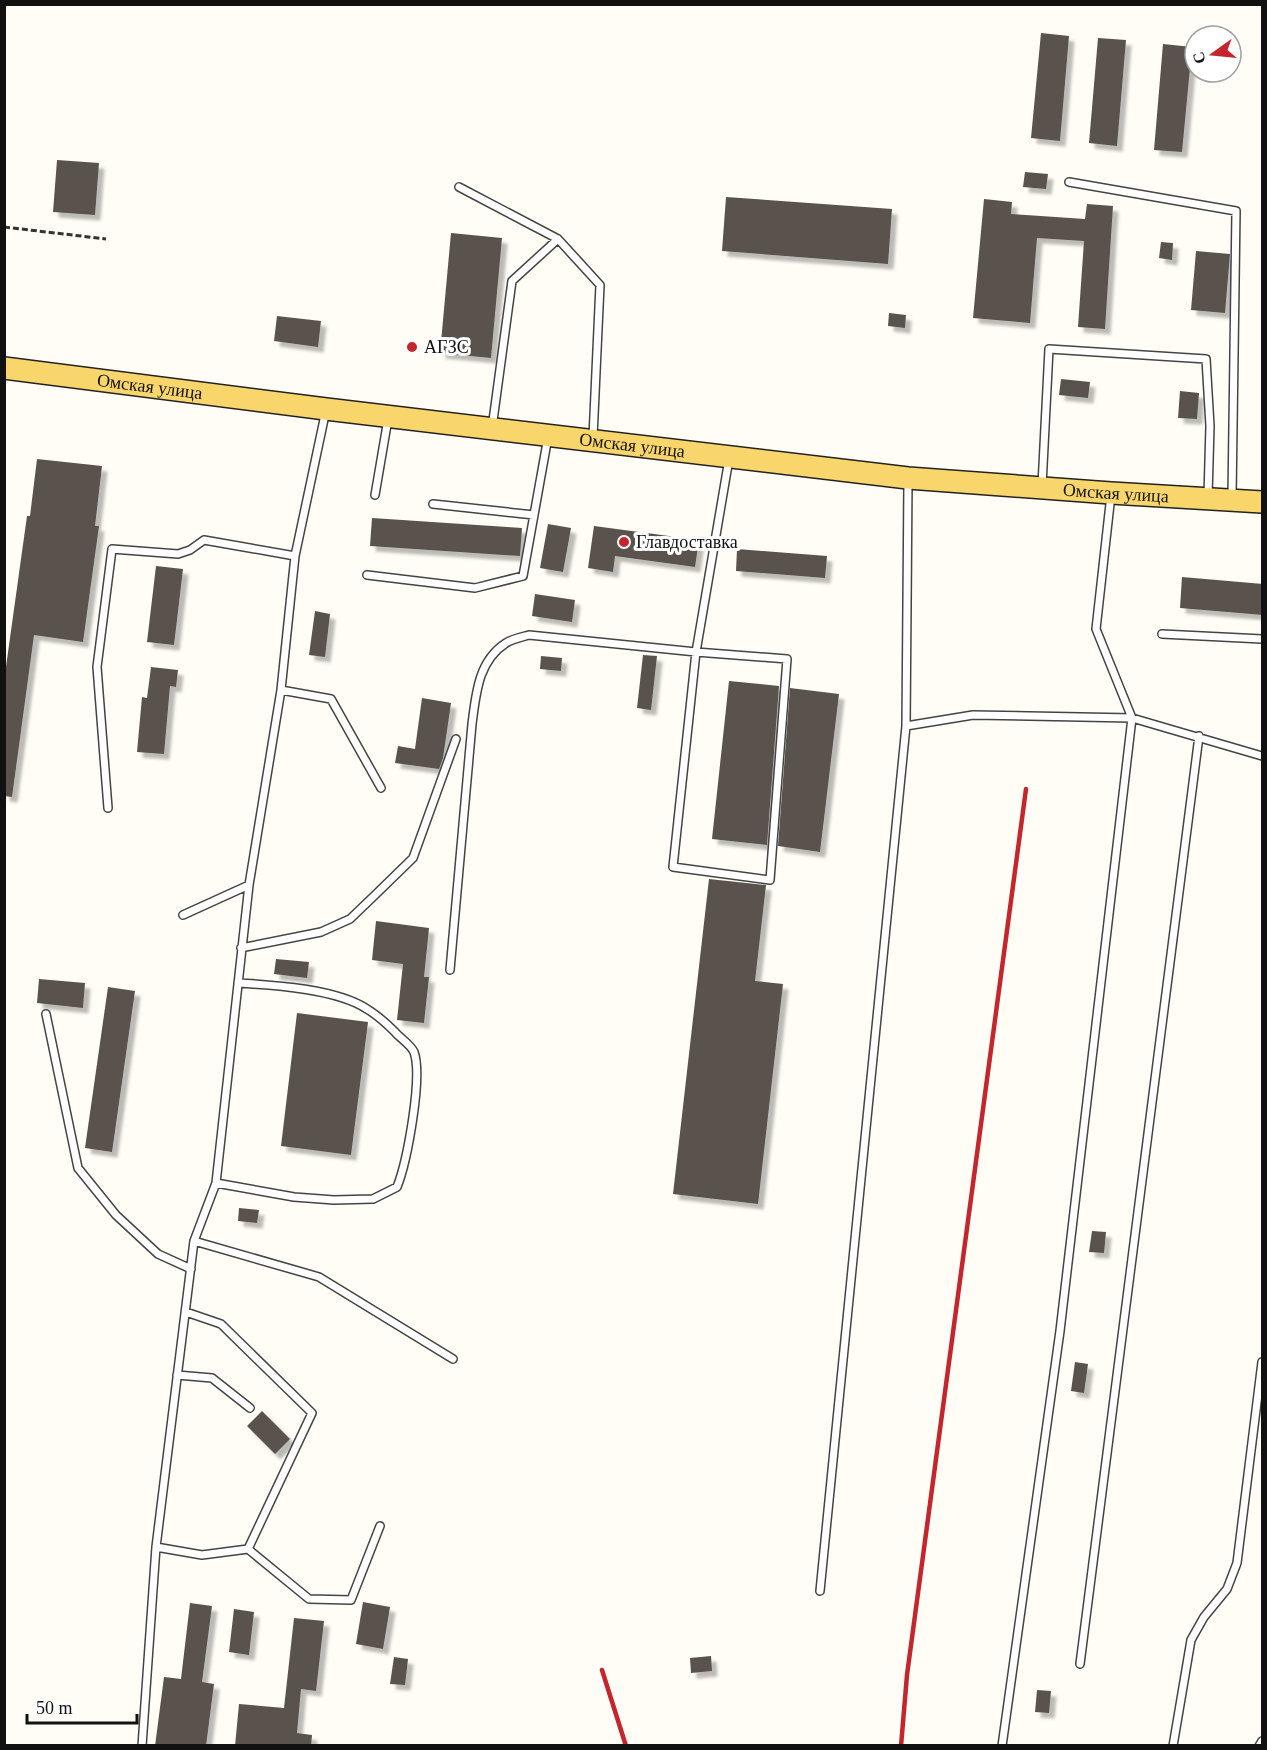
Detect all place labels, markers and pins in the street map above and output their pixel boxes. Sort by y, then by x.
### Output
place label: АГЗС [424,337,469,357]
marker: АГЗС [405,340,419,354]
place label: Главдоставка [636,532,738,552]
marker: Главдоставка [617,535,631,549]

